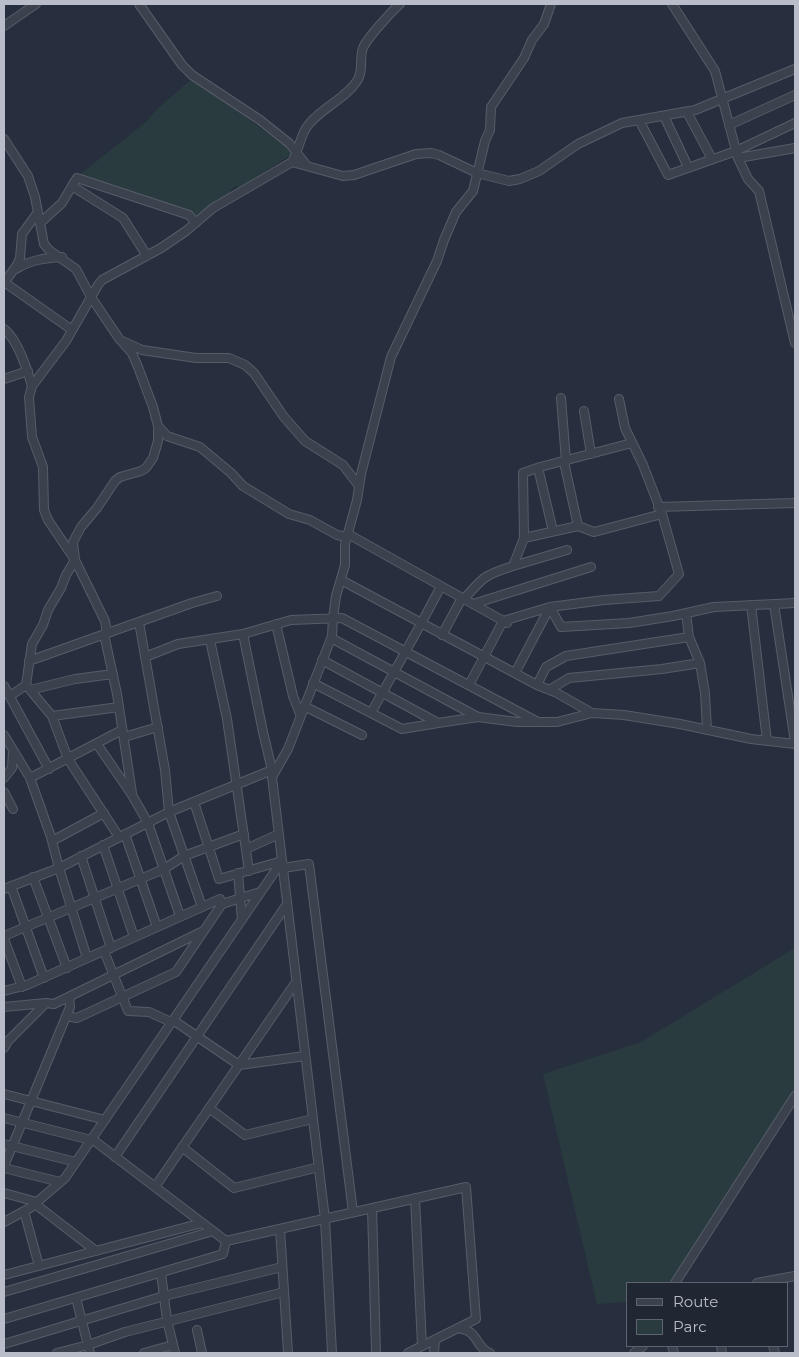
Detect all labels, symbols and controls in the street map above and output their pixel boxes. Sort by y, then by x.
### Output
legend [626,1282,789,1347]
text: Route [673,1292,718,1311]
text: Parc [673,1317,707,1336]

